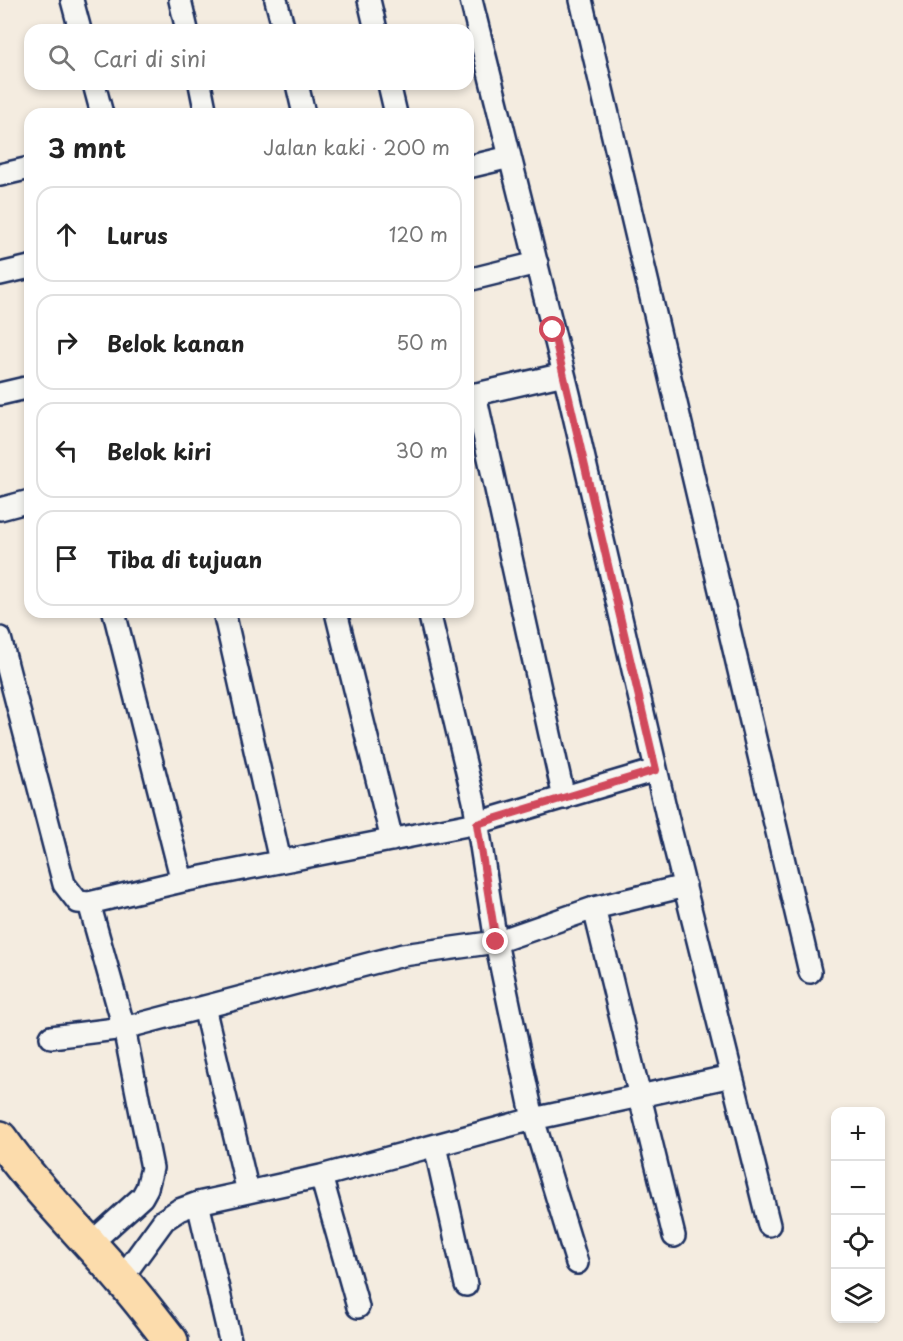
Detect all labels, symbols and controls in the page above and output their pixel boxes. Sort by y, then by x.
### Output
search box [24,24,474,90]
icon: search [45,41,78,74]
text: Cari di sini [93,41,206,74]
text: 3 mnt [48,128,126,167]
text: Jalan kaki · 200 m [263,132,450,162]
icon: ahead [50,218,83,251]
text: Lurus [107,218,168,251]
text: 120 m [389,219,448,249]
route start [539,316,565,342]
icon: right [50,326,83,359]
text: Belok kanan [107,326,244,359]
text: 50 m [396,327,448,357]
icon: left [50,434,83,467]
text: Belok kiri [107,434,211,467]
text: 30 m [395,435,448,465]
icon: arrive [50,542,83,575]
text: Tiba di tujuan [107,542,262,575]
route end [482,928,508,954]
map controls [831,1107,885,1323]
button: + [831,1107,885,1161]
button: − [831,1161,885,1215]
button: locate [831,1215,885,1269]
button: layers [831,1269,885,1323]

